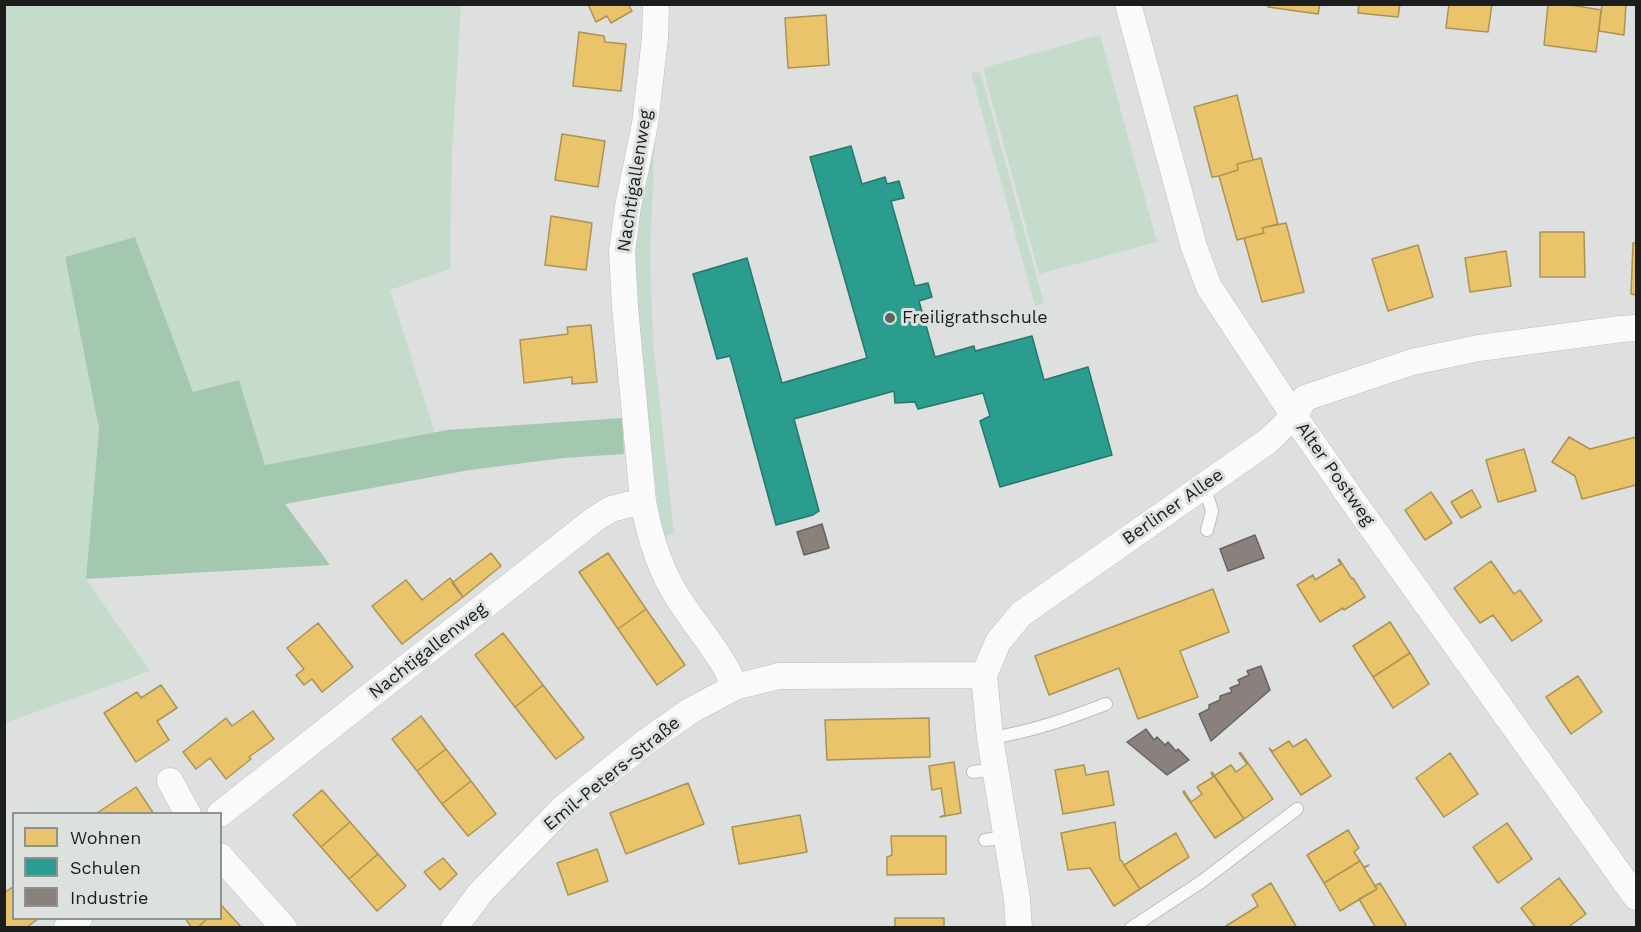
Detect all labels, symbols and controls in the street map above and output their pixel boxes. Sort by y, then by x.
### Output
street label: Nachtigallenweg [613,108,657,254]
place label: Freiligrathschule [902,307,1048,329]
marker: Freiligrathschule [883,311,897,325]
street label: Alter Postweg [1291,418,1379,530]
street label: Berliner Allee [1118,464,1228,550]
street label: Nachtigallenweg [365,598,491,704]
street label: Emil-Peters-Straße [539,712,685,836]
legend [12,812,222,920]
text: Wohnen [70,827,141,848]
text: Schulen [70,857,141,878]
text: Industrie [70,887,148,908]

